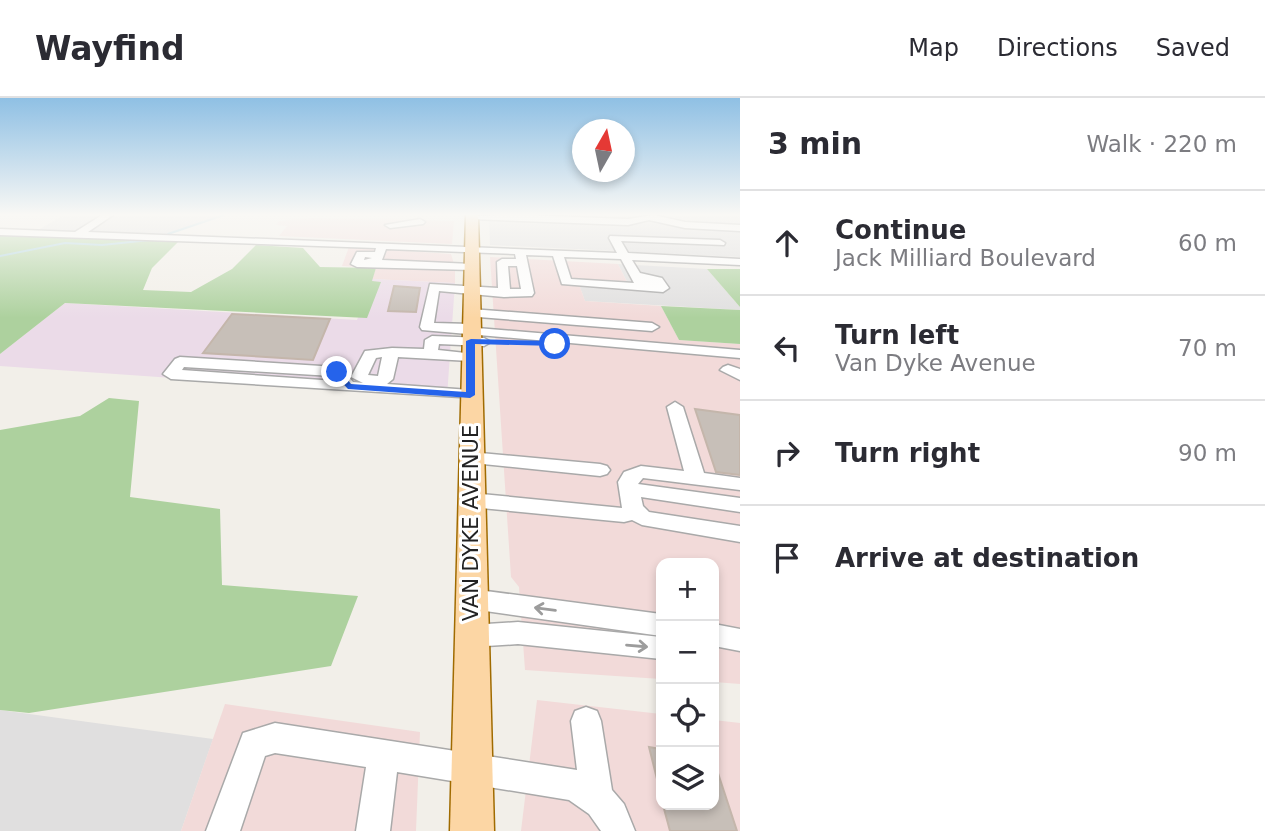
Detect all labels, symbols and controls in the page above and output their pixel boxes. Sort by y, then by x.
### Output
text: Wayfind [35,29,185,68]
text: Map [908,34,959,62]
text: Directions [997,34,1118,62]
text: Saved [1156,34,1230,62]
north arrow [572,119,635,182]
text: 3 min [768,126,862,161]
text: Walk · 220 m [1086,131,1237,157]
text: Continue [835,215,966,245]
icon: ahead [768,224,806,262]
text: 60 m [1178,230,1237,256]
text: Jack Milliard Boulevard [835,245,1096,271]
text: Turn left [835,320,959,350]
route start [539,328,570,359]
icon: left [768,329,806,367]
text: 70 m [1178,335,1237,361]
text: Van Dyke Avenue [835,350,1036,376]
route end [321,356,352,387]
street label: VAN DYKE AVENUE [459,425,483,621]
icon: right [768,434,806,472]
text: Turn right [835,438,980,468]
text: 90 m [1178,440,1237,466]
icon: arrive [768,539,806,577]
text: Arrive at destination [835,543,1139,573]
map controls [656,558,719,810]
button: + [656,558,719,621]
one-way arrow [534,603,557,616]
button: − [656,621,719,684]
one-way arrow [625,640,647,653]
button: locate [656,684,719,747]
button: layers [656,747,719,810]

